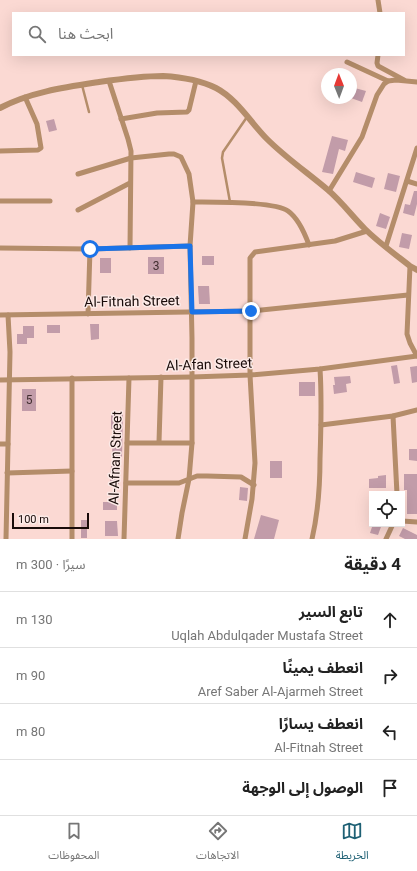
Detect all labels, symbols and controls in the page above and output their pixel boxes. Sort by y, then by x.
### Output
search box [12,12,405,56]
icon: search [26,23,48,45]
text: ابحث هنا [58,25,113,43]
north arrow [321,68,357,104]
route start [81,240,99,258]
house number: 3 [153,259,159,273]
street label: Al-Fitnah Street [84,292,180,310]
route end [242,302,260,320]
street label: Al-Afan Street [166,354,253,373]
house number: 5 [26,393,33,407]
street label: Al-Afnan Street [105,410,125,505]
map controls [369,491,405,527]
button: locate [369,491,405,527]
scale bar [12,511,89,530]
text: 100 m [18,513,49,526]
text: 4 دقيقة [344,554,401,574]
text: سيرًا · 300 m [16,557,85,572]
text: تابع السير [299,603,363,621]
icon: ahead [379,609,401,631]
text: 130 m [16,612,53,627]
text: Uqlah Abdulqader Mustafa Street [171,628,363,643]
text: انعطف يمينًا [283,659,363,677]
icon: right [379,665,401,687]
text: 90 m [16,668,45,683]
text: Aref Saber Al-Ajarmeh Street [198,684,363,699]
text: انعطف يسارًا [279,715,363,733]
icon: left [379,721,401,743]
text: 80 m [16,724,45,739]
text: Al-Fitnah Street [274,740,363,755]
icon: arrive [379,777,401,799]
text: الوصول إلى الوجهة [242,779,363,797]
tab: المحفوظات [48,820,99,867]
tab: الاتجاهات [196,820,239,867]
tab: الخريطة [336,820,369,867]

